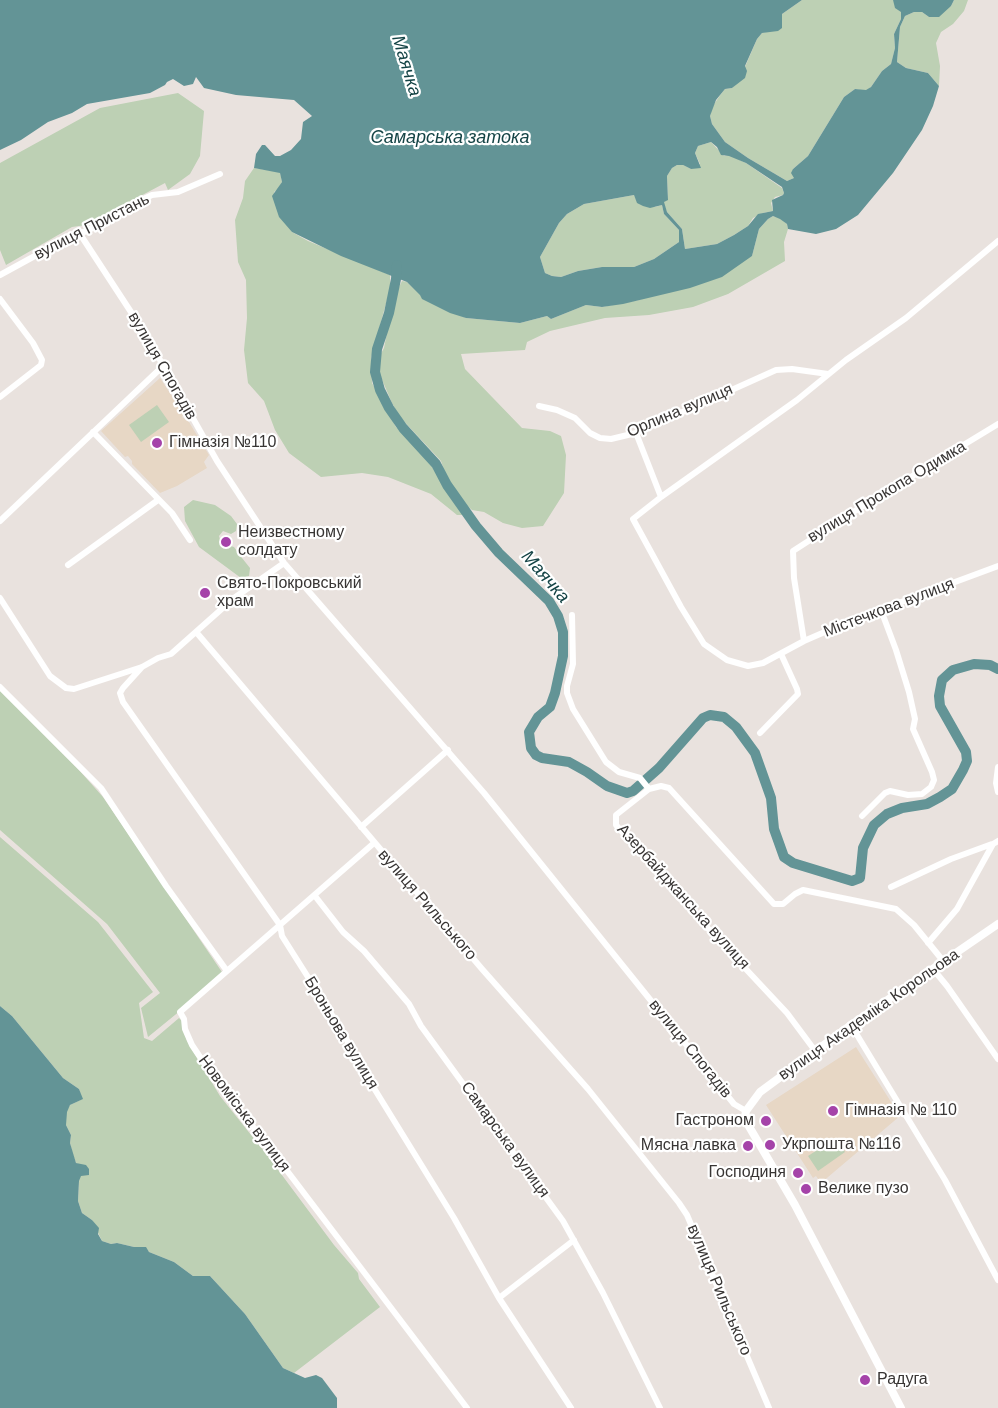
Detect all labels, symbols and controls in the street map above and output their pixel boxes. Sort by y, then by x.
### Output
water label: Маячка [387,33,425,99]
water label: Самарська затока [370,127,530,149]
street label: вулиця Пристань [31,190,153,264]
street label: вулиця Спогадів [123,309,201,423]
street label: Орлина вулиця [624,380,736,442]
place label: Гімназія №110 [169,433,276,453]
marker: Гімназія №110 [150,436,164,450]
street label: вулиця Прокопа Одимка [804,437,970,547]
place label: Неизвестному солдату [238,523,344,561]
marker: Неизвестному солдату [219,535,233,549]
water label: Маячка [516,546,574,608]
place label: Свято-Покровський храм [217,574,362,612]
street label: Містечкова вулиця [821,574,957,642]
marker: Свято-Покровський храм [198,586,212,600]
street label: Азербайджанська вулиця [613,820,753,974]
street label: вулиця Рильського [374,846,480,964]
street label: вулиця Академіка Корольова [775,945,963,1085]
street label: Броньова вулиця [300,973,382,1093]
street label: вулиця Спогадів [644,996,736,1102]
street label: Новоміська вулиця [194,1052,294,1176]
street label: Самарська вулиця [457,1078,553,1202]
place label: Гімназія № 110 [845,1101,957,1121]
marker: Гімназія № 110 [826,1104,840,1118]
place label: Гастроном [675,1111,754,1131]
marker: Гастроном [759,1114,773,1128]
place label: Укрпошта №116 [782,1135,901,1155]
place label: Мясна лавка [641,1136,736,1156]
marker: Укрпошта №116 [763,1138,777,1152]
marker: Мясна лавка [741,1139,755,1153]
place label: Господиня [709,1163,786,1183]
marker: Господиня [791,1166,805,1180]
place label: Велике пузо [818,1179,909,1199]
marker: Велике пузо [799,1182,813,1196]
street label: вулиця Рильського [683,1222,755,1358]
place label: Радуга [877,1370,928,1390]
marker: Радуга [858,1373,872,1387]

